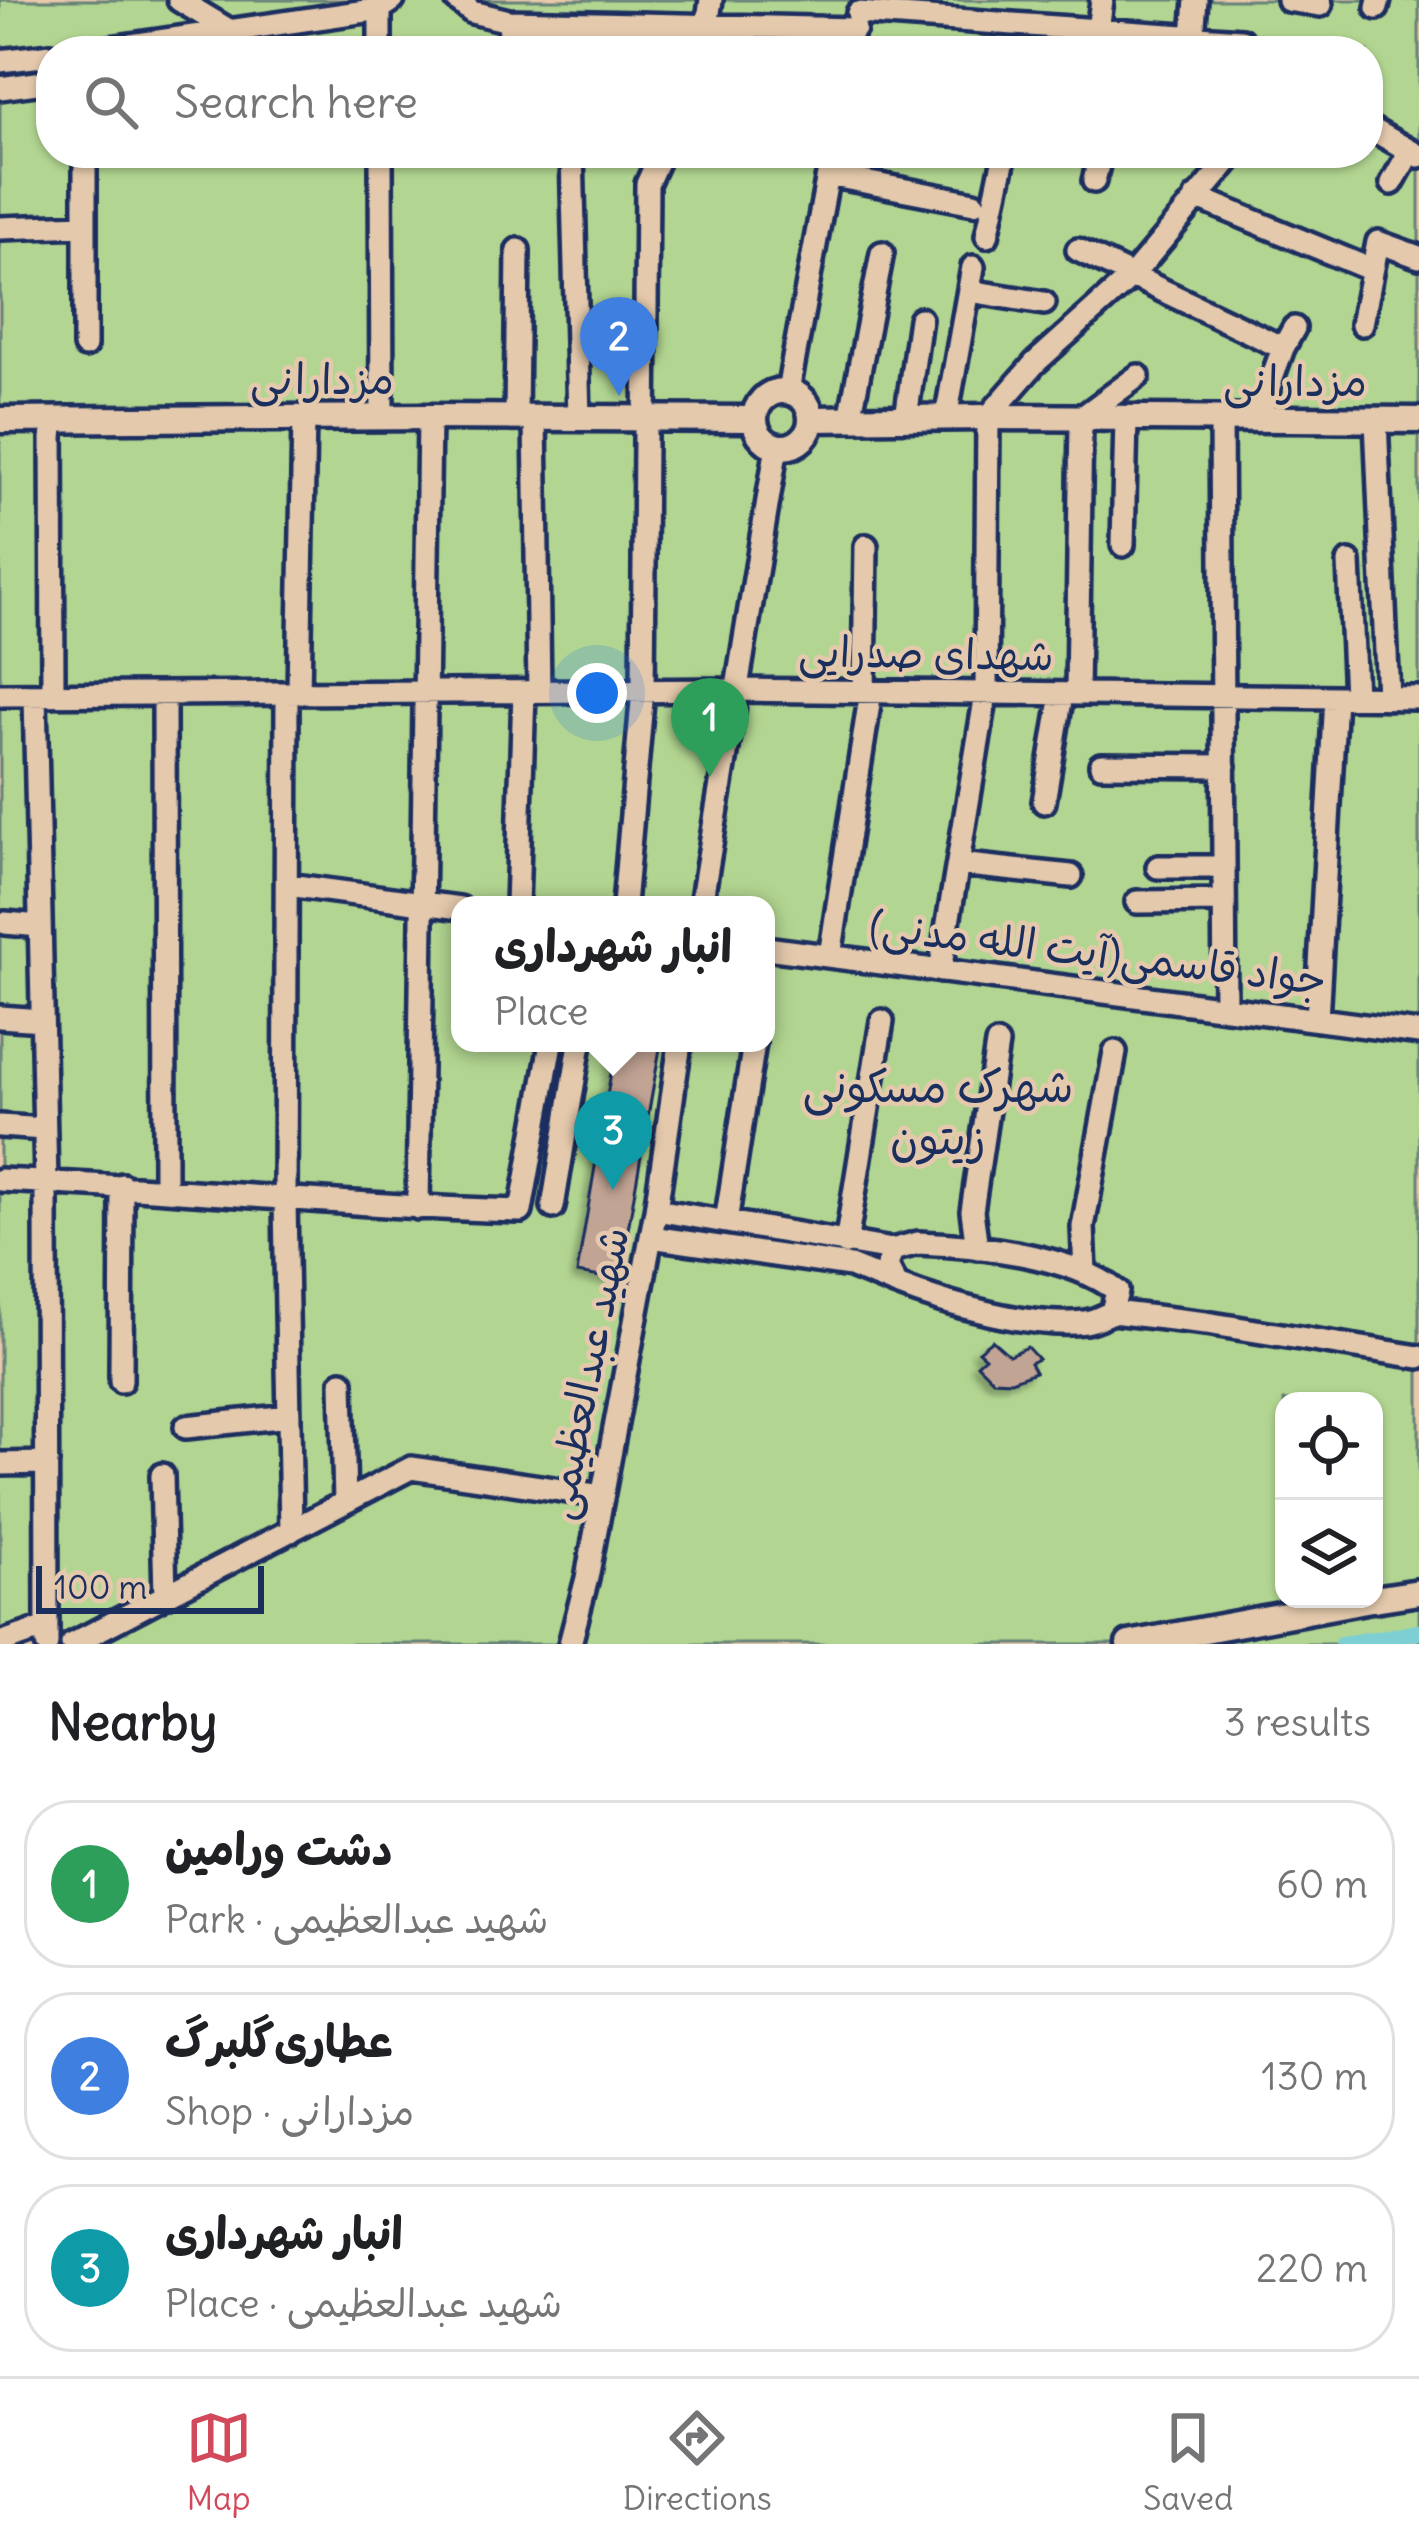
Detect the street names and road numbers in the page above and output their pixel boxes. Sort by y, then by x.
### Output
street label: مزدارانی [250,353,394,407]
street label: مزدارانی [1223,355,1367,409]
street label: شهدای صدرایی [798,625,1054,683]
street label: جواد قاسمی(آیت الله مدنی) [867,898,1329,1008]
street label: شهید عبدالعظیمی [532,1222,642,1524]

